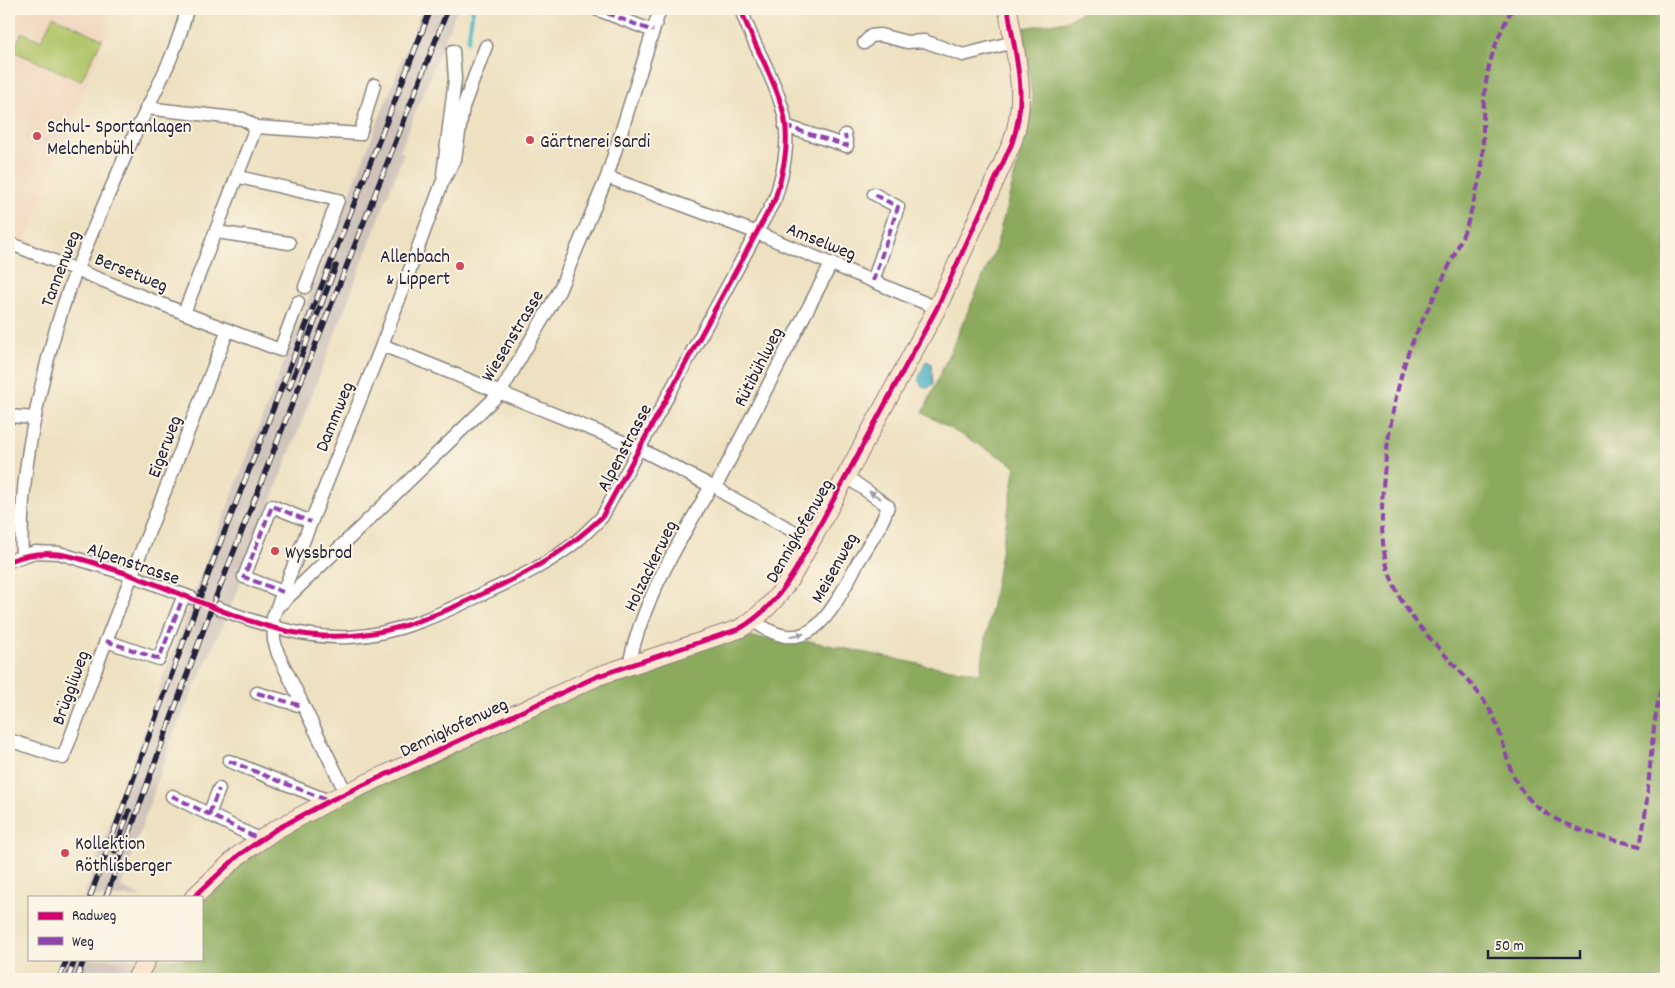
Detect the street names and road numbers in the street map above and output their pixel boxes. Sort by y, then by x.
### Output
street label: Amselweg [782,217,860,269]
street label: Tannenweg [35,227,89,311]
street label: Bersetweg [90,247,171,301]
street label: Wiesenstrasse [476,286,552,388]
street label: Rütibühlweg [728,323,792,412]
street label: Dammweg [310,378,363,457]
street label: Alpenstrasse [592,400,661,497]
street label: Eigerweg [142,412,190,482]
street label: Dennigkofenweg [760,475,842,589]
street label: Holzackerweg [618,516,686,617]
street label: Meisenweg [806,528,867,609]
street label: Alpenstrasse [83,537,183,594]
street label: Brüggliweg [46,647,98,729]
street label: Dennigkofenweg [396,692,513,766]

